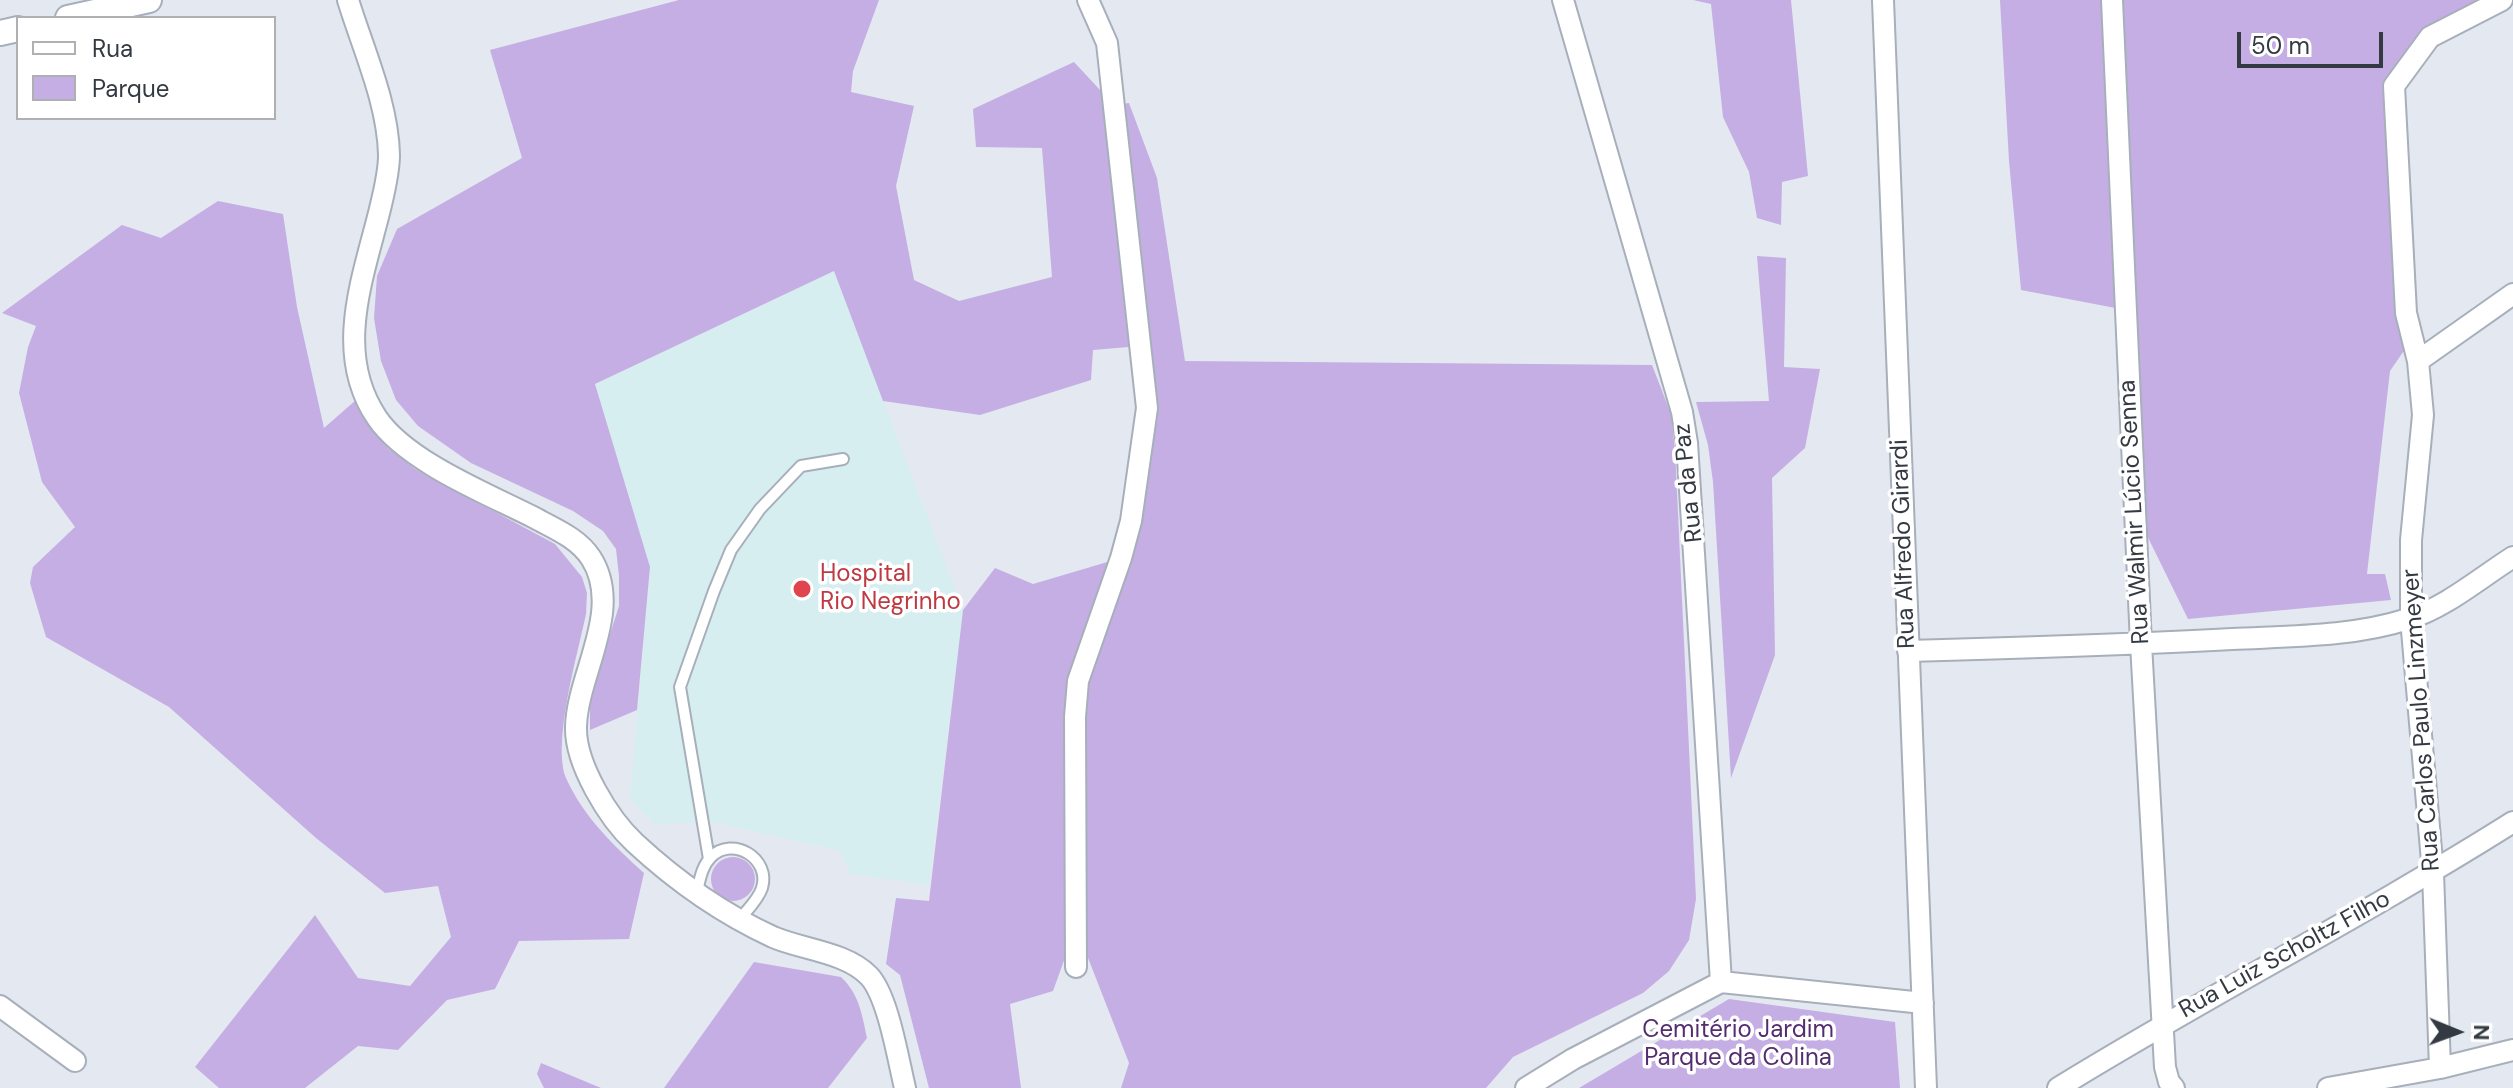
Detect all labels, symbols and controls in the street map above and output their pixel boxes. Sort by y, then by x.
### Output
legend [16,16,276,120]
scale bar [2241,16,2387,66]
text: 50 m [2251,30,2310,61]
text: Rua [92,33,133,64]
text: Parque [92,73,169,104]
street label: Rua Walmir Lúcio Senna [2114,379,2156,645]
street label: Rua da Paz [1668,422,1710,544]
street label: Rua Alfredo Girardi [1886,439,1922,649]
place label: Hospital Rio Negrinho [820,561,961,617]
street label: Rua Carlos Paulo Linzmeyer [2397,568,2447,872]
marker: Hospital Rio Negrinho [791,578,813,600]
street label: Rua Luiz Scholtz Filho [2174,885,2396,1025]
north arrow [2417,992,2497,1072]
park label: Cemitério Jardim Parque da Colina [1642,1017,1834,1073]
text: N [2467,1024,2496,1041]

